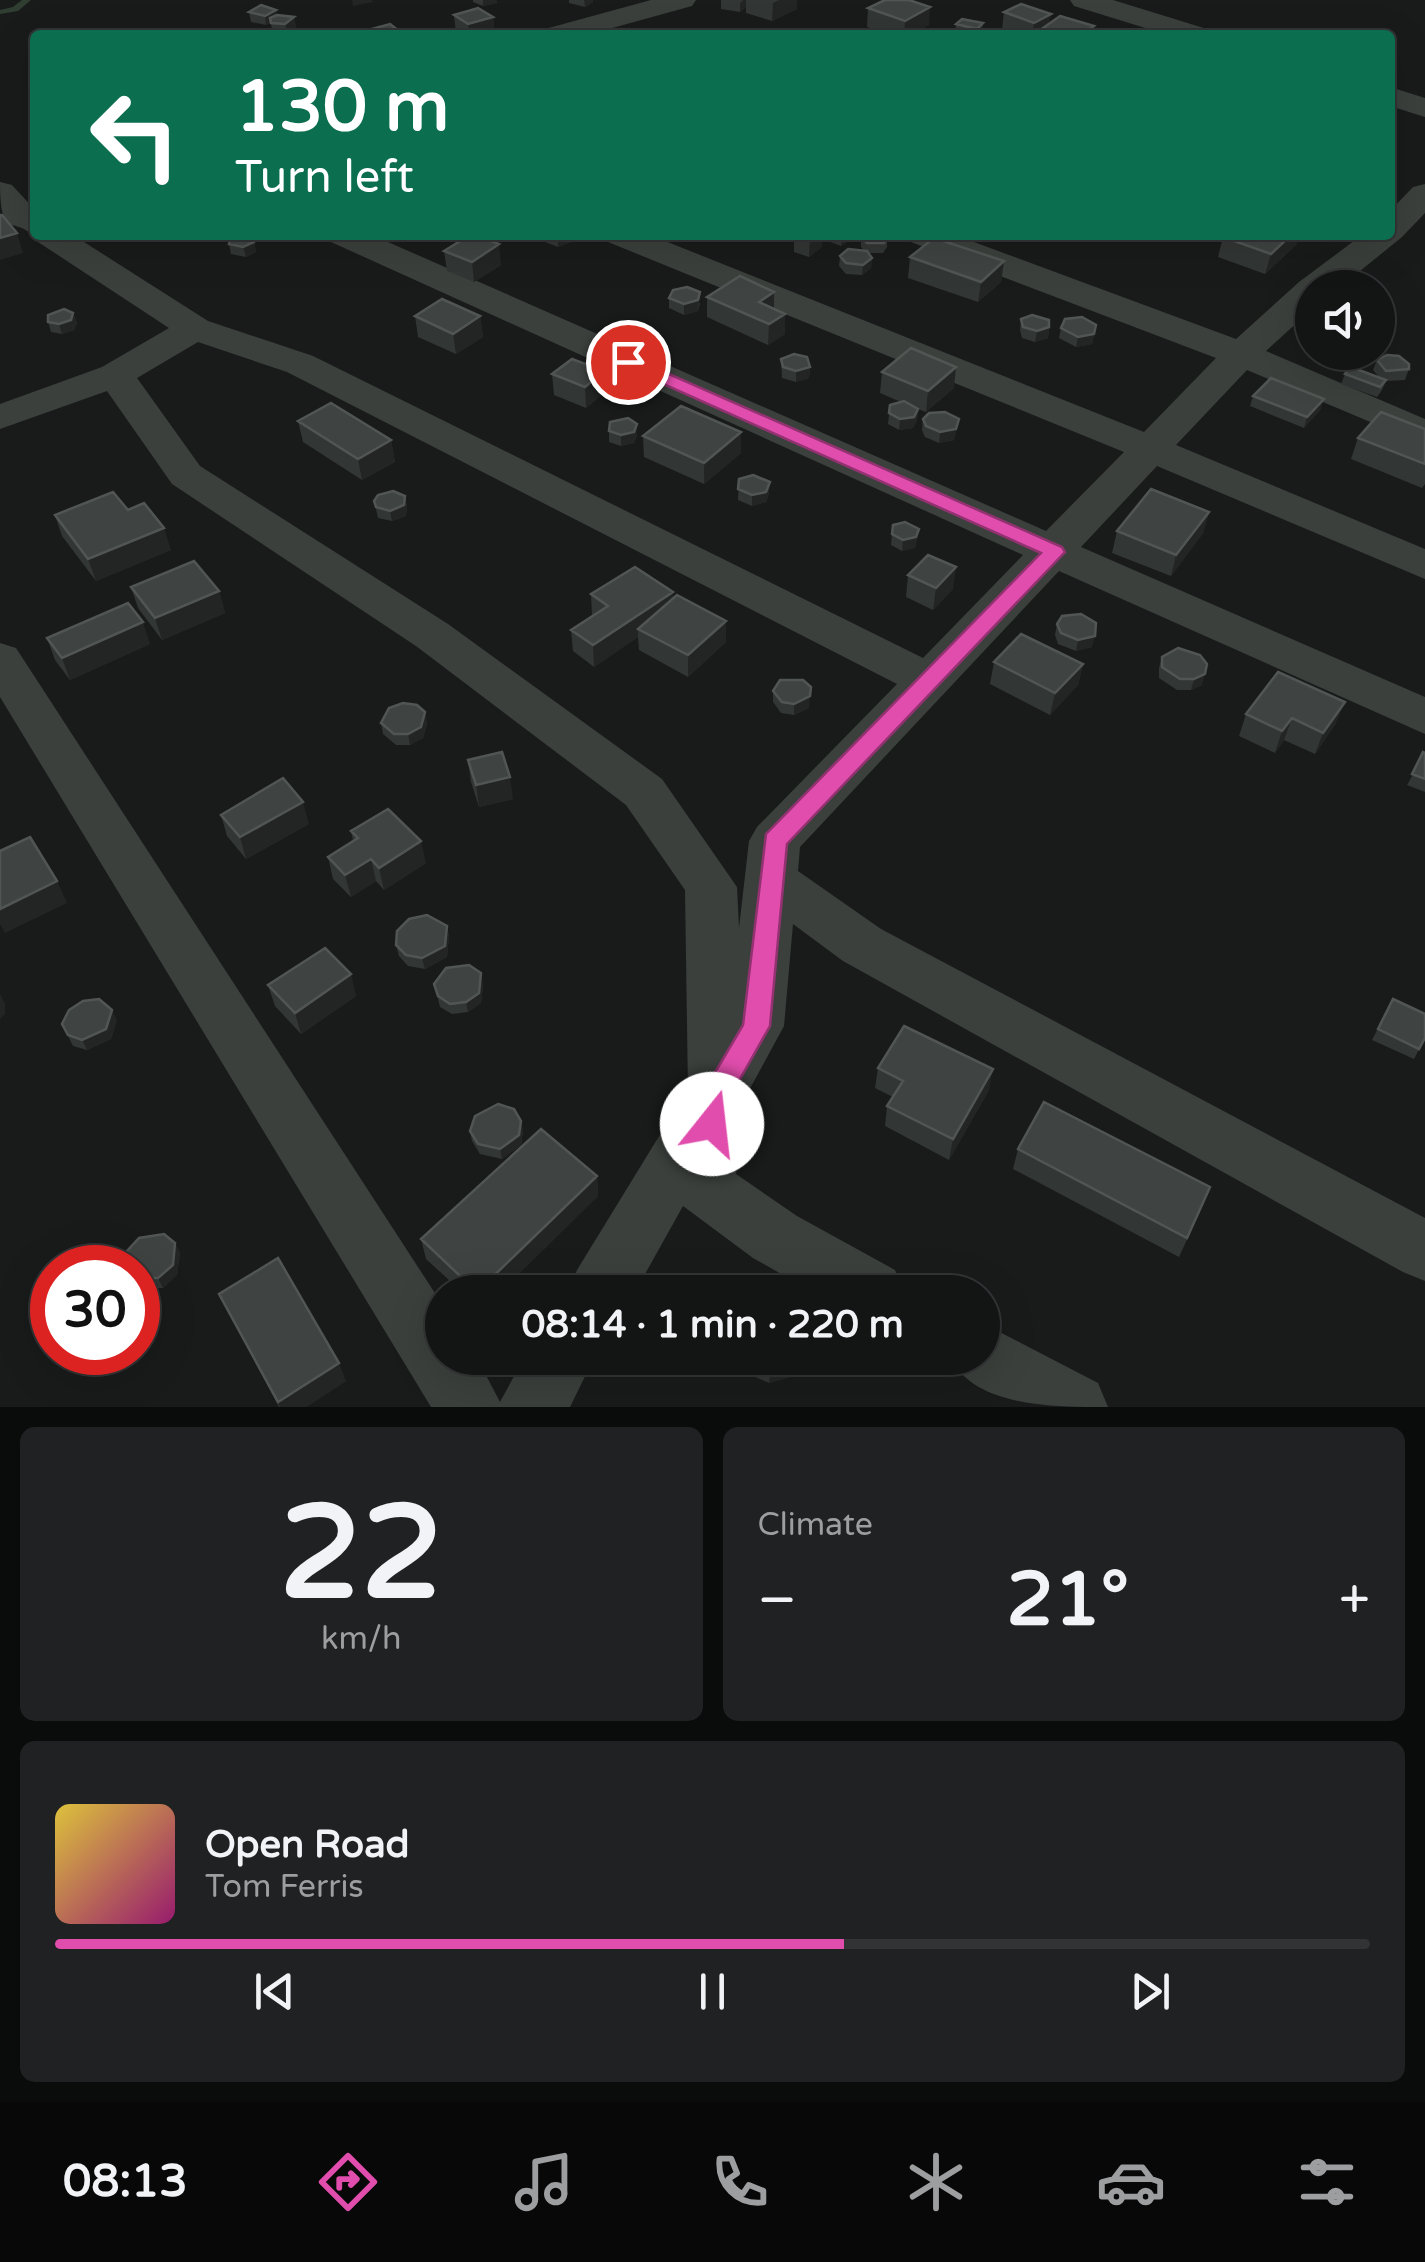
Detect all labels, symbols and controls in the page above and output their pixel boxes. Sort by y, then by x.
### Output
text: 130 m [235,66,449,150]
icon: left [70,70,200,200]
text: Turn left [235,151,414,205]
map controls [1295,270,1395,370]
button: sound [1295,270,1395,370]
pin [586,320,671,405]
icon: arrive [601,335,656,390]
position arrow [660,1072,764,1176]
speed limit sign: 30 [30,1245,160,1375]
text: 08:14 · 1 min · 220 m [521,1302,904,1348]
text: 22 [280,1477,443,1633]
text: Climate [758,1506,873,1544]
text: 21° [1007,1555,1129,1645]
text: − [758,1568,797,1634]
text: + [1339,1568,1370,1634]
text: km/h [321,1620,401,1658]
text: Open Road [205,1822,410,1868]
text: Tom Ferris [205,1868,364,1906]
icon: previous [247,1964,302,2019]
icon: pause [685,1964,740,2019]
icon: next [1123,1964,1178,2019]
icon: directions [313,2147,383,2217]
icon: music [509,2147,579,2217]
icon: phone [705,2147,775,2217]
icon: climate [901,2147,971,2217]
icon: car [1096,2147,1166,2217]
icon: filters [1292,2147,1362,2217]
text: 08:13 [63,2155,188,2209]

